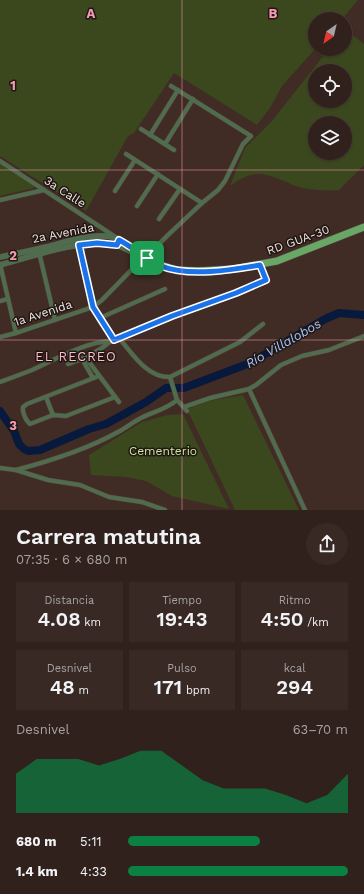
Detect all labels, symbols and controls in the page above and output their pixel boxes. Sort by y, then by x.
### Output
text: A [87,6,96,21]
text: B [269,6,278,21]
north arrow [308,12,352,56]
map controls [308,12,352,160]
button: locate [308,64,352,108]
text: 1 [10,78,16,93]
button: layers [308,116,352,160]
street label: 3a Calle [42,173,89,211]
street label: 2a Avenida [31,220,95,246]
street label: RD GUA-30 [265,222,331,258]
pin [130,241,164,275]
icon: arrive [136,247,158,269]
text: 2 [9,248,17,263]
street label: 1a Avenida [12,297,74,329]
water label: Río Villalobos [243,316,324,371]
district label: EL RECREO [35,349,117,364]
text: 3 [9,418,17,433]
park label: Cementerio [129,444,197,458]
button: share [306,523,348,565]
text: Carrera matutina [16,524,201,549]
text: 07:35 · 6 × 680 m [16,552,127,567]
text: Distancia [45,594,94,607]
text: Tiempo [162,594,202,607]
text: Ritmo [279,594,311,607]
text: 4.08 [38,607,81,631]
text: 19:43 [156,607,208,631]
text: 4:50 [261,607,304,631]
text: km [81,616,101,629]
text: /km [304,616,329,629]
text: Desnivel [47,662,92,675]
text: Pulso [167,662,197,675]
text: kcal [284,662,306,675]
text: 48 [50,675,75,699]
text: 171 [154,675,182,699]
text: 294 [276,675,313,699]
text: m [75,684,89,697]
text: bpm [182,684,210,697]
text: Desnivel [16,722,69,737]
text: 63–70 m [293,722,348,737]
text: 680 m [16,834,56,849]
text: 5:11 [80,834,102,849]
text: 1.4 km [16,864,58,879]
text: 4:33 [80,864,107,879]

